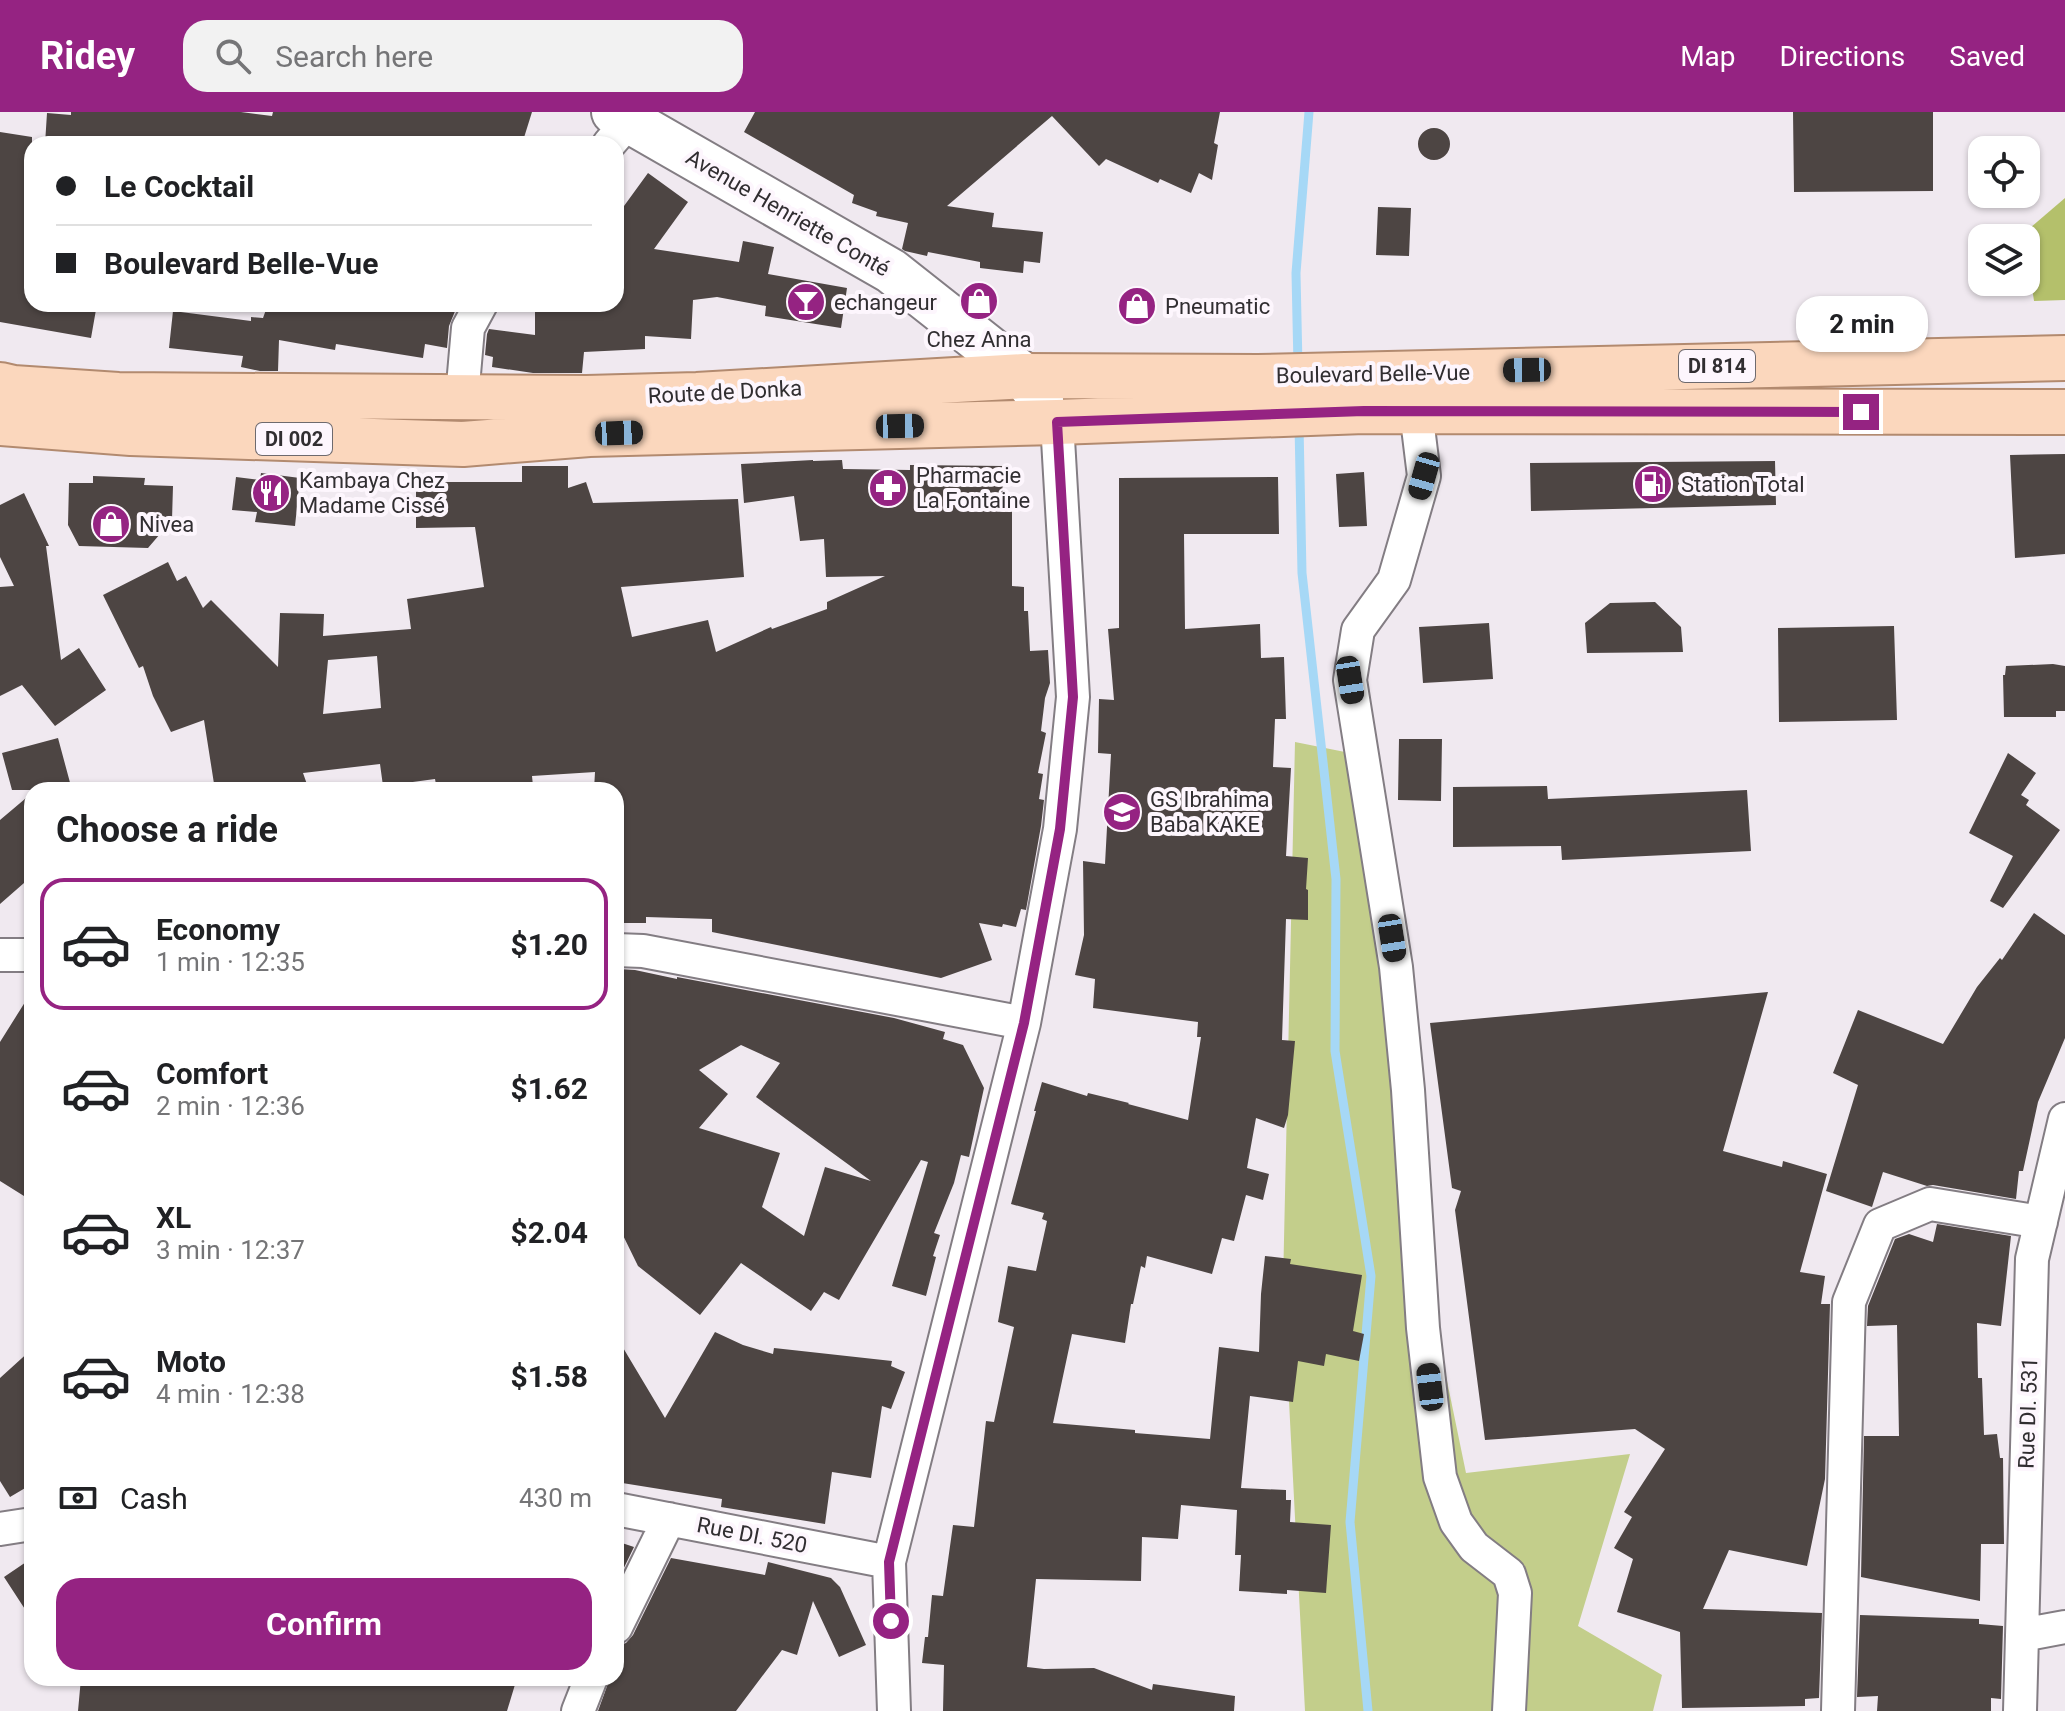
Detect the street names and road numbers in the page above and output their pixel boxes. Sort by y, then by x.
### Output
street label: Avenue Henriette Conté [682,144,894,282]
road number: DI 814 [1679,350,1755,382]
street label: Boulevard Belle-Vue [1276,360,1470,388]
street label: Route de Donka [647,375,803,409]
road number: DI 002 [256,423,332,455]
street label: Rue DI. 531 [2014,1357,2042,1469]
street label: Rue DI. 520 [695,1512,809,1558]

